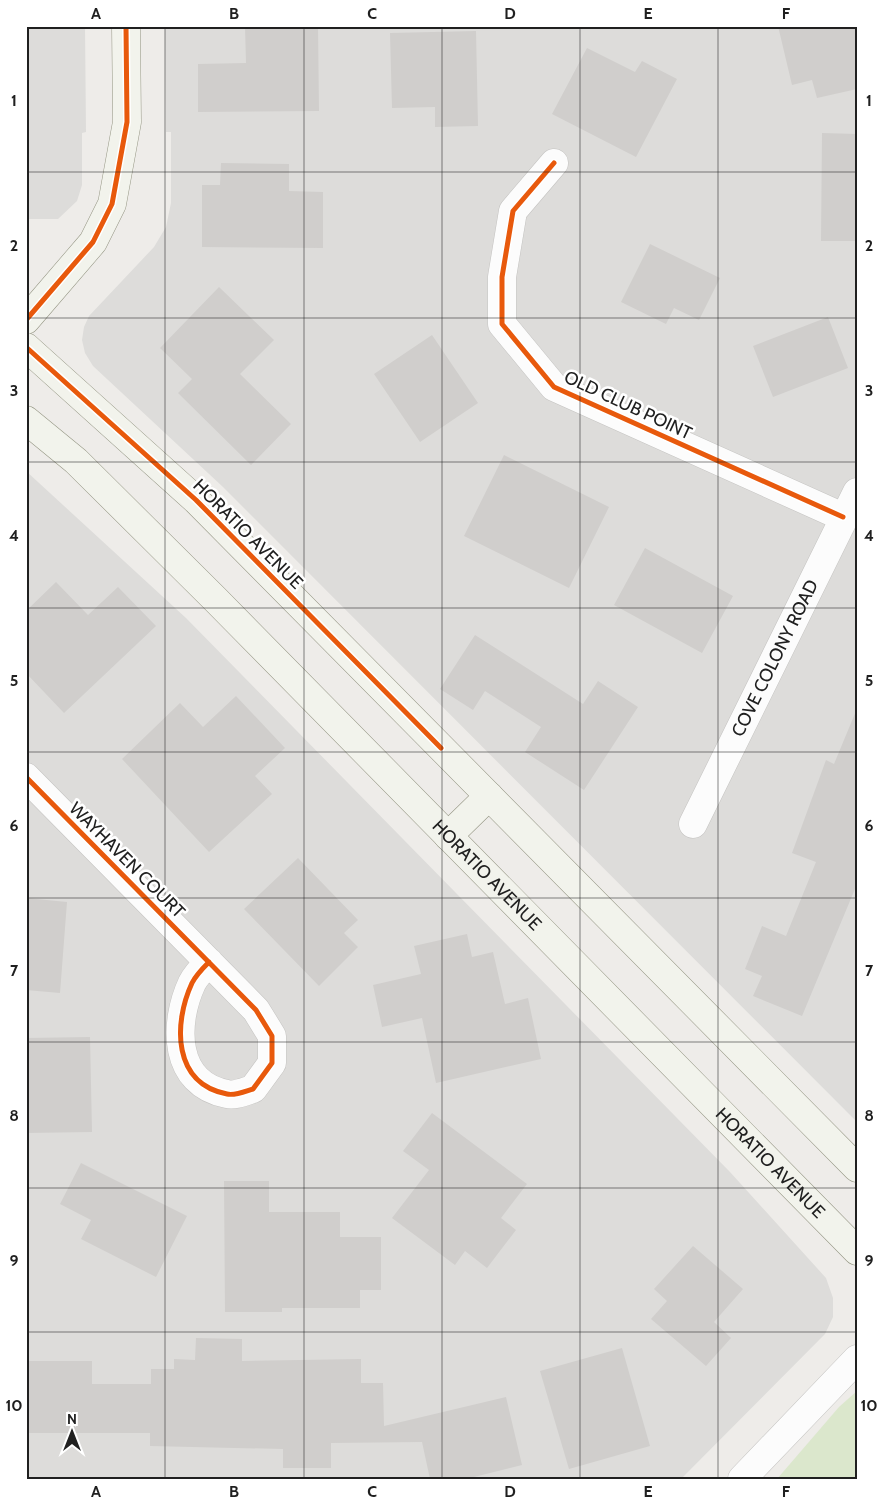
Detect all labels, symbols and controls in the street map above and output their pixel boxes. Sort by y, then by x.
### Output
text: A [91,4,101,23]
text: B [229,4,239,23]
text: C [367,4,377,23]
text: D [504,4,516,23]
text: E [643,4,653,23]
text: F [782,4,791,23]
text: 1 [11,91,17,110]
text: 1 [866,91,872,110]
text: 2 [10,236,18,255]
text: 2 [865,236,873,255]
street label: OLD CLUB POINT [561,366,696,444]
text: 3 [10,381,18,400]
text: 3 [865,381,873,400]
street label: HORATIO AVENUE [188,474,308,594]
text: 4 [9,526,19,545]
text: 4 [864,526,874,545]
street label: COVE COLONY ROAD [727,576,823,740]
text: 5 [10,671,18,690]
text: 5 [865,671,873,690]
street label: WAYHAVEN COURT [64,797,190,923]
street label: HORATIO AVENUE [428,815,546,935]
text: 6 [10,816,19,835]
text: 6 [865,816,874,835]
text: 7 [10,961,19,980]
text: 7 [865,961,874,980]
street label: HORATIO AVENUE [711,1103,830,1223]
text: 8 [9,1106,19,1125]
text: 8 [864,1106,874,1125]
text: 9 [10,1251,19,1270]
text: 9 [865,1251,874,1270]
text: 10 [5,1396,23,1415]
text: 10 [860,1396,878,1415]
north arrow [48,1408,98,1458]
text: N [67,1410,77,1428]
text: A [91,1482,101,1501]
text: B [229,1482,239,1501]
text: C [367,1482,377,1501]
text: D [504,1482,516,1501]
text: E [643,1482,653,1501]
text: F [782,1482,791,1501]

